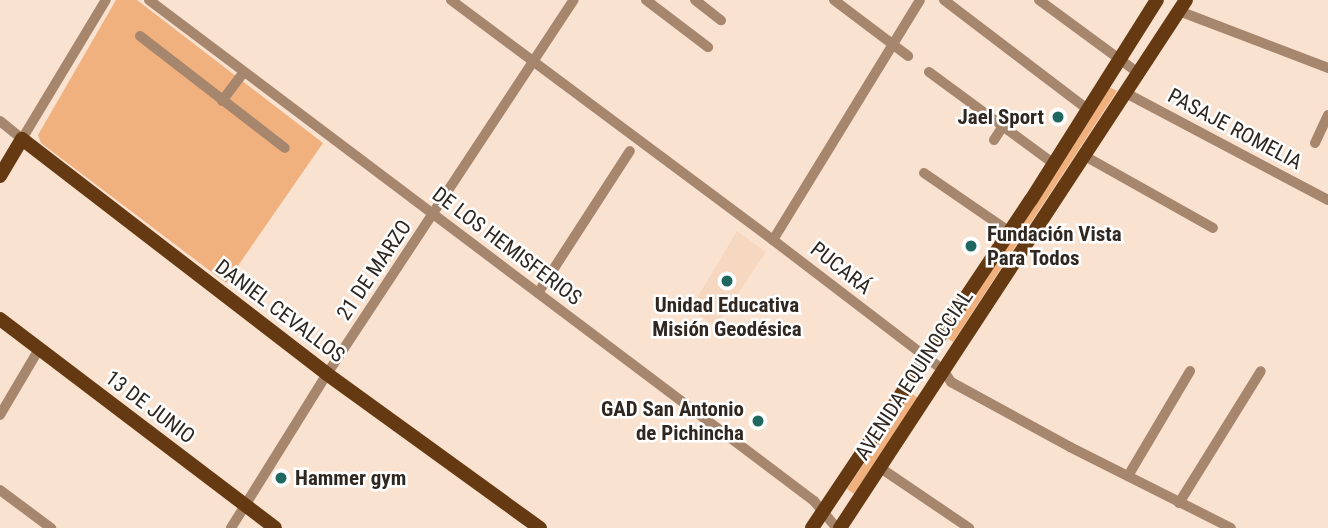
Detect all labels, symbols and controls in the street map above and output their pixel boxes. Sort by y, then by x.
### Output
street label: PASAJE ROMELIA [1164,83,1306,175]
place label: Jael Sport [958,104,1044,130]
marker: Jael Sport [1050,109,1066,125]
street label: DE LOS HEMISFERIOS [427,182,587,310]
street label: 21 DE MARZO [331,215,417,325]
place label: Fundación Vista Para Todos [987,221,1122,271]
street label: PUCARÁ [805,236,877,300]
marker: Fundación Vista Para Todos [961,236,981,256]
street label: DANIEL CEVALLOS [210,254,350,368]
marker: Unidad Educativa Misión Geodésica [719,273,735,289]
street label: AVENIDA EQUINOCCIAL [850,285,978,465]
place label: Unidad Educativa Misión Geodésica [652,292,802,342]
street label: 13 DE JUNIO [100,365,200,449]
place label: GAD San Antonio de Pichincha [601,396,744,446]
marker: GAD San Antonio de Pichincha [750,413,766,429]
place label: Hammer gym [295,465,406,491]
marker: Hammer gym [273,470,289,486]

